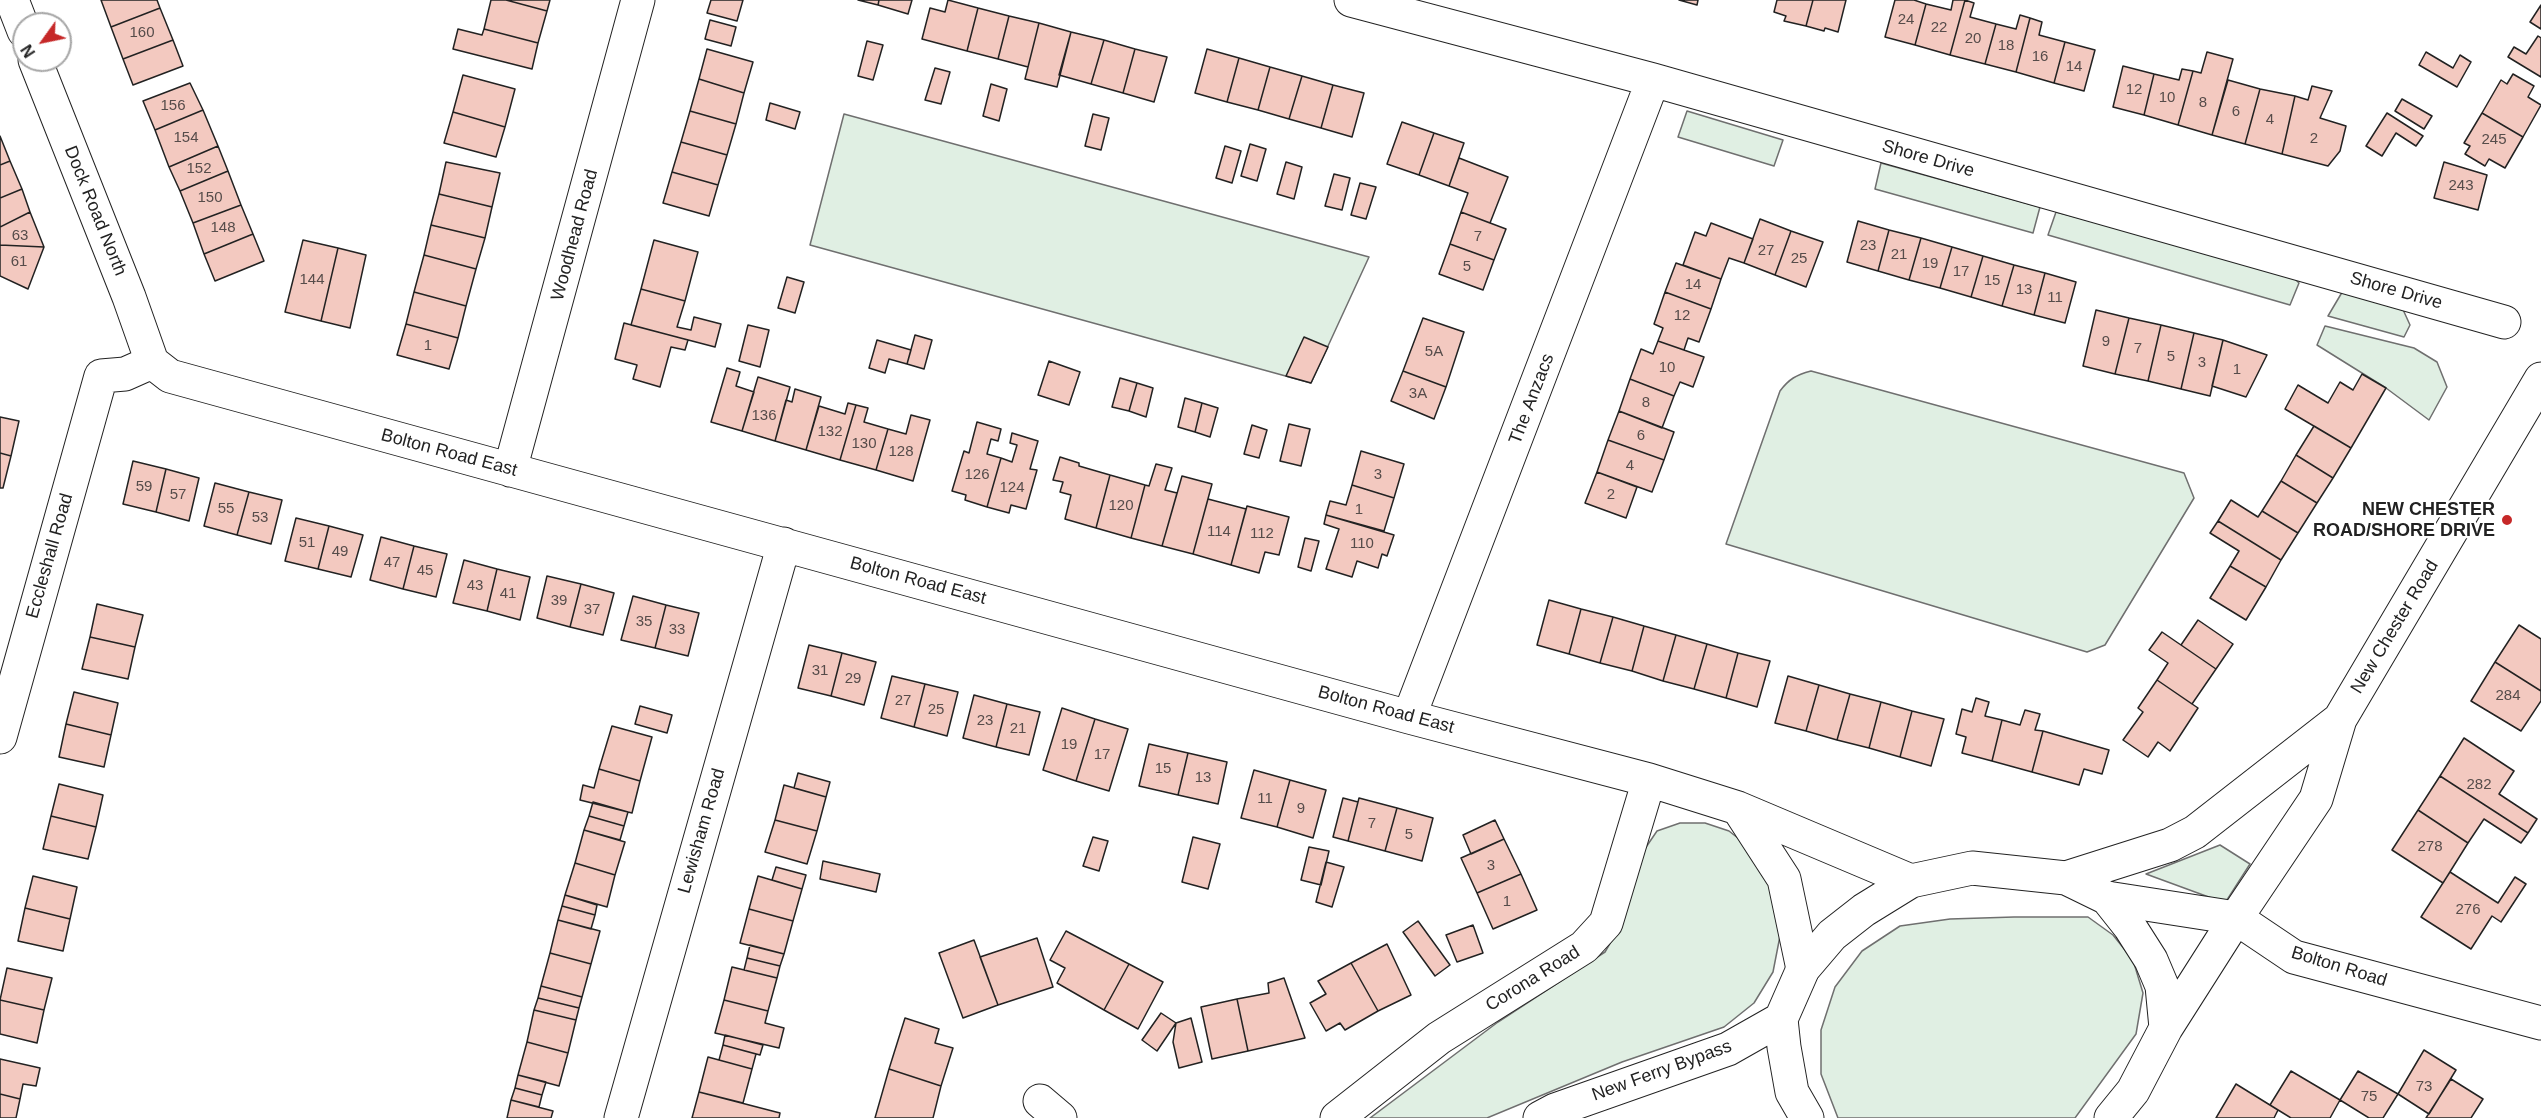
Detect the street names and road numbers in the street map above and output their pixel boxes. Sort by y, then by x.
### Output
street label: Shore Drive [1879,136,1977,182]
street label: Dock Road North [59,143,131,279]
street label: Woodhead Road [547,167,603,303]
street label: Shore Drive [2347,268,2445,314]
street label: The Anzacs [1505,351,1559,447]
street label: Bolton Road East [379,424,519,482]
street label: Eccleshall Road [22,491,78,621]
street label: Bolton Road East [848,552,988,610]
street label: New Chester Road [2347,556,2443,698]
street label: Bolton Road East [1316,681,1456,739]
street label: Lewisham Road [674,766,730,896]
street label: Corona Road [1482,941,1584,1017]
street label: Bolton Road [2288,942,2390,992]
street label: New Ferry Bypass [1589,1036,1735,1106]

